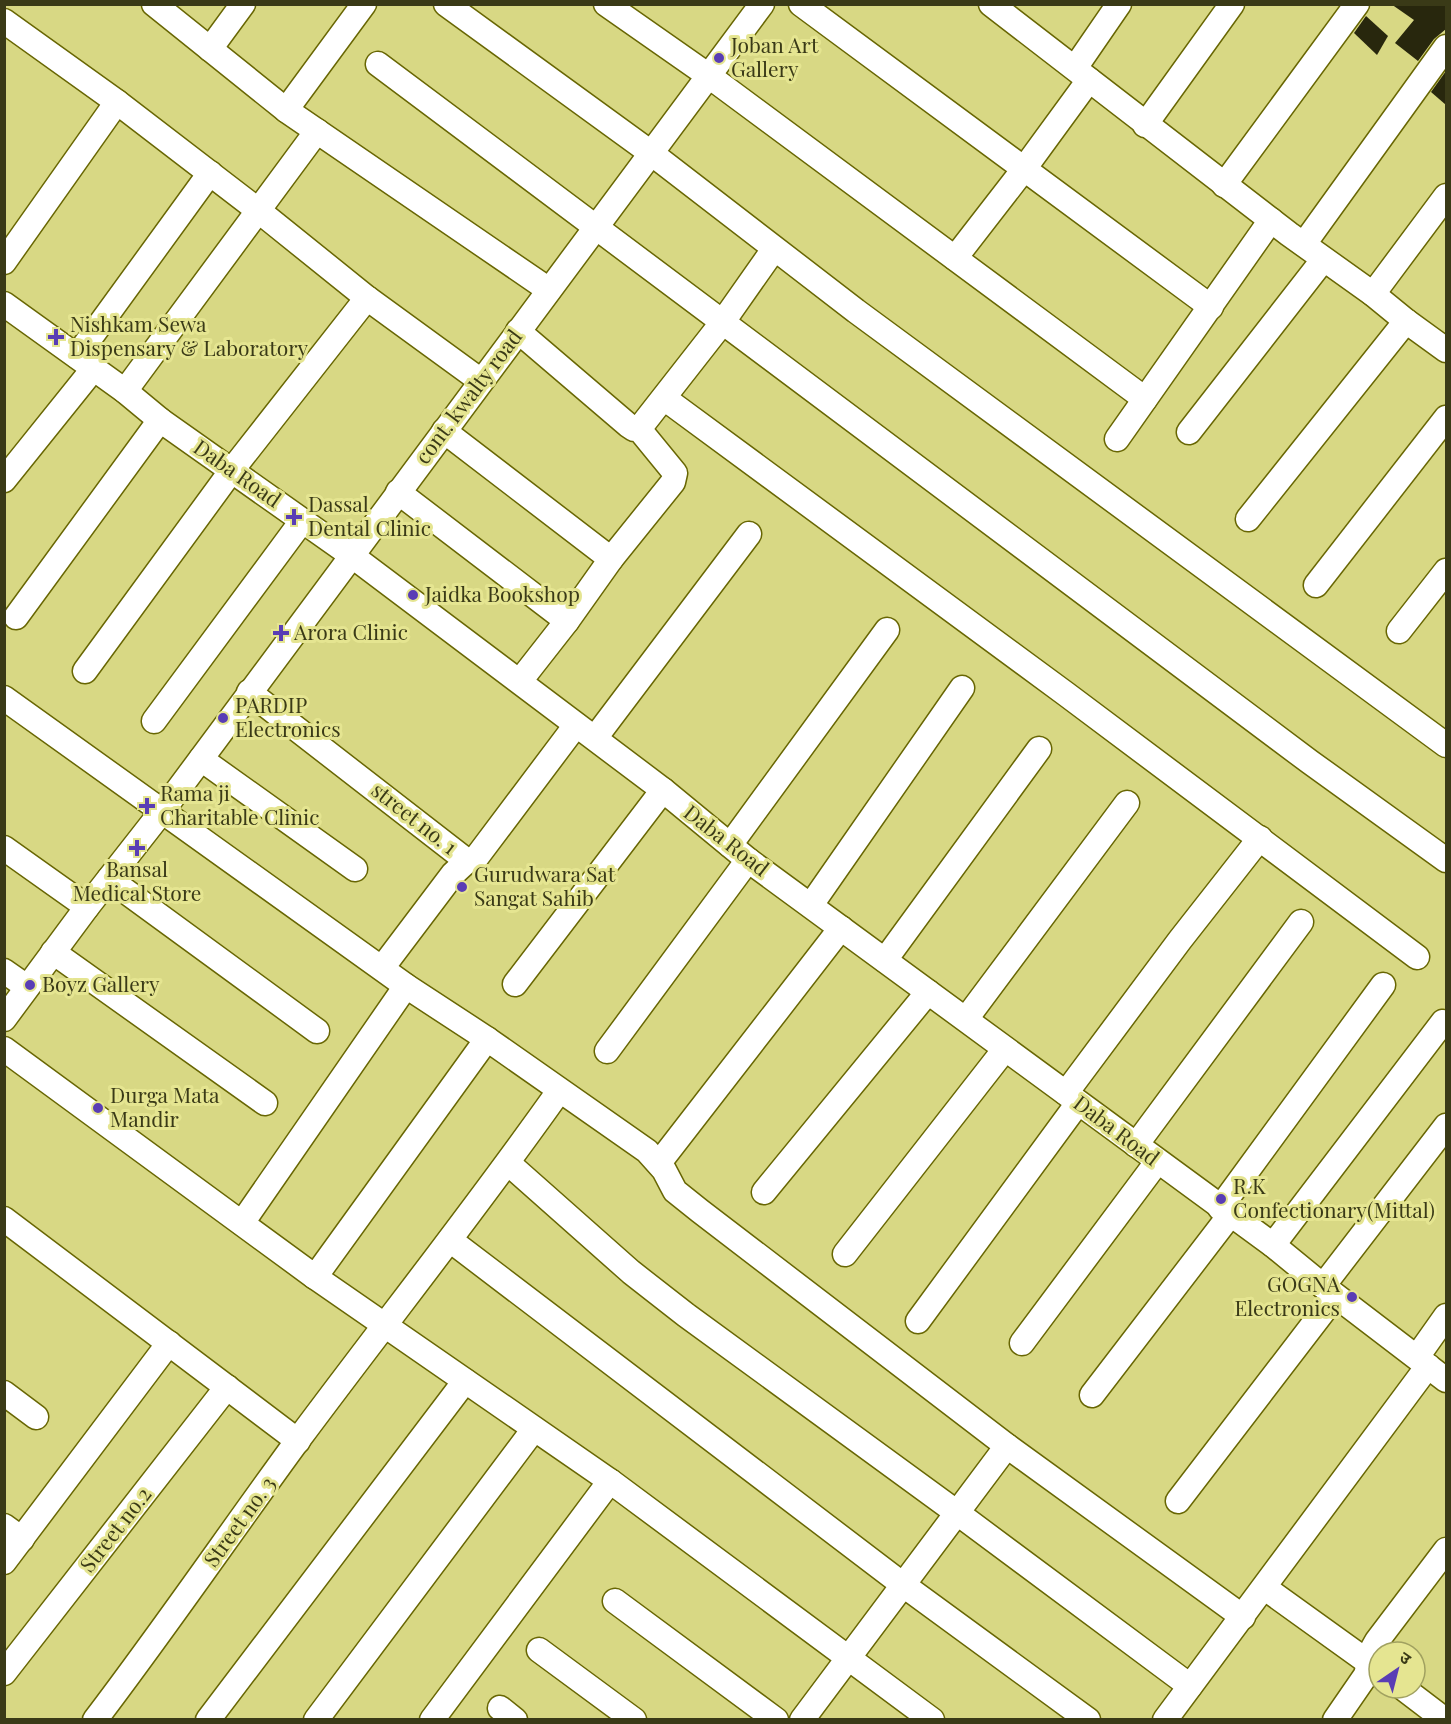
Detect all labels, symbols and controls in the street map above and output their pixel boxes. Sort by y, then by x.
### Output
place label: Joban Art Gallery [730,30,819,82]
marker: Joban Art Gallery [712,51,726,65]
place label: Nishkam Sewa Dispensary & Laboratory [70,309,309,361]
street label: cont. kwalty road [408,323,527,469]
marker: Nishkam Sewa Dispensary & Laboratory [47,328,65,346]
street label: Daba Road [189,432,287,513]
place label: Dassal Dental Clinic [308,489,431,541]
marker: Dassal Dental Clinic [285,508,303,526]
place label: Jaidka Bookshop [424,579,580,607]
marker: Jaidka Bookshop [406,588,420,602]
place label: Arora Clinic [293,617,408,645]
marker: Arora Clinic [272,624,290,642]
place label: PARDIP Electronics [235,690,341,742]
marker: PARDIP Electronics [216,711,230,725]
street label: street no. 1 [367,775,464,860]
place label: Rama ji Charitable Clinic [160,778,319,830]
marker: Rama ji Charitable Clinic [138,797,156,815]
street label: Daba Road [679,797,775,881]
marker: Bansal Medical Store [130,841,144,855]
place label: Bansal Medical Store [73,854,201,906]
place label: Gurudwara Sat Sangat Sahib [474,859,616,911]
marker: Gurudwara Sat Sangat Sahib [455,880,469,894]
place label: Boyz Gallery [42,969,160,997]
marker: Boyz Gallery [23,978,37,992]
place label: Durga Mata Mandir [110,1080,220,1132]
street label: Daba Road [1069,1088,1166,1171]
marker: Durga Mata Mandir [91,1101,105,1115]
place label: R.K Confectionary(Mittal) [1233,1171,1435,1223]
marker: R.K Confectionary(Mittal) [1214,1192,1228,1206]
place label: GOGNA Electronics [1234,1269,1341,1321]
marker: GOGNA Electronics [1345,1290,1359,1304]
street label: Street no. 3 [196,1470,281,1572]
street label: Street no.2 [72,1480,156,1577]
north arrow [1367,1640,1427,1700]
text: उ [1396,1646,1416,1669]

